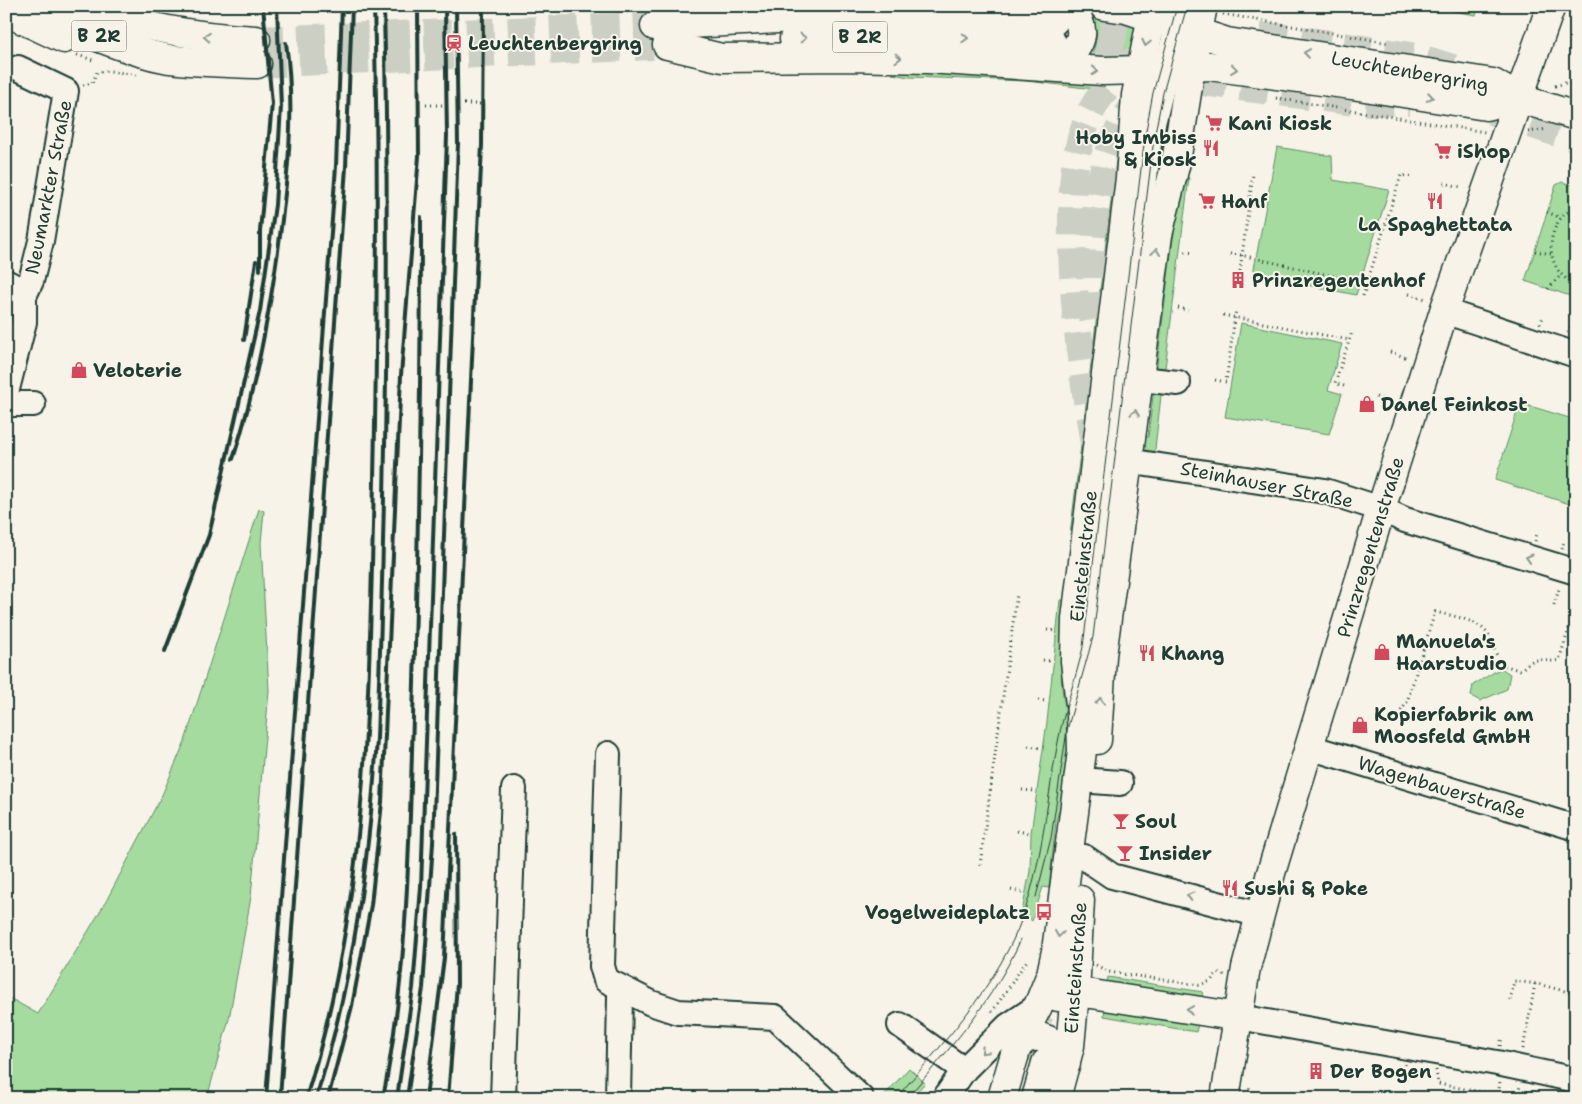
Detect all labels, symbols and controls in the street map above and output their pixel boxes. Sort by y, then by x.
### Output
road number: B 2R [72,20,126,52]
road number: B 2R [832,22,888,52]
place label: Leuchtenbergring [468,31,642,56]
one-way arrow [203,32,211,43]
station icon: Leuchtenbergring [444,33,464,53]
one-way arrow [799,33,807,44]
one-way arrow [961,33,969,44]
one-way arrow [1141,39,1152,48]
street label: Leuchtenbergring [1329,45,1491,98]
one-way arrow [1303,48,1311,59]
one-way arrow [894,53,902,63]
one-way arrow [1230,63,1238,74]
one-way arrow [1091,65,1099,76]
one-way arrow [1426,91,1434,102]
street label: Neumarkter Straße [19,98,78,276]
place label: Kani Kiosk [1228,111,1332,136]
supermarket icon: Kani Kiosk [1204,113,1224,133]
place label: Hoby Imbiss & Kiosk [1076,125,1197,172]
restaurant icon: Hoby Imbiss & Kiosk [1201,138,1221,158]
place label: iShop [1457,139,1510,164]
supermarket icon: iShop [1433,141,1453,161]
place label: Hanf [1221,189,1268,214]
supermarket icon: Hanf [1197,191,1217,211]
restaurant icon: La Spaghettata [1425,191,1445,211]
place label: La Spaghettata [1358,212,1512,237]
one-way arrow [1150,247,1161,255]
place label: Prinzregentenhof [1252,268,1426,293]
building icon: Prinzregentenhof [1228,270,1248,290]
place label: Veloterie [93,358,182,383]
shop icon: Veloterie [69,360,89,380]
place label: Danel Feinkost [1381,392,1527,417]
shop icon: Danel Feinkost [1357,394,1377,414]
one-way arrow [1130,408,1140,417]
street label: Prinzregentenstraße [1331,454,1410,641]
street label: Steinhauser Straße [1178,455,1355,514]
street label: Einsteinstraße [1064,489,1103,623]
one-way arrow [1526,553,1534,563]
place label: Manuela's Haarstudio [1396,629,1507,676]
place label: Khang [1161,641,1224,666]
shop icon: Manuela's Haarstudio [1372,642,1392,662]
restaurant icon: Khang [1137,643,1157,663]
one-way arrow [1094,696,1105,704]
place label: Kopierfabrik am Moosfeld GmbH [1374,702,1534,749]
shop icon: Kopierfabrik am Moosfeld GmbH [1350,715,1370,735]
street label: Wagenbauerstraße [1355,750,1529,825]
place label: Soul [1135,809,1177,834]
bar icon: Soul [1111,811,1131,831]
place label: Insider [1139,841,1212,866]
bar icon: Insider [1115,843,1135,863]
place label: Sushi & Poke [1244,876,1368,901]
restaurant icon: Sushi & Poke [1220,878,1240,898]
one-way arrow [1186,892,1194,902]
place label: Vogelweideplatz [865,900,1030,925]
street label: Einsteinstraße [1058,901,1093,1035]
bus stop icon: Vogelweideplatz [1034,902,1054,922]
one-way arrow [1054,931,1065,939]
one-way arrow [1186,1005,1194,1016]
one-way arrow [981,1045,990,1054]
place label: Der Bogen [1330,1059,1432,1084]
building icon: Der Bogen [1306,1061,1326,1081]

